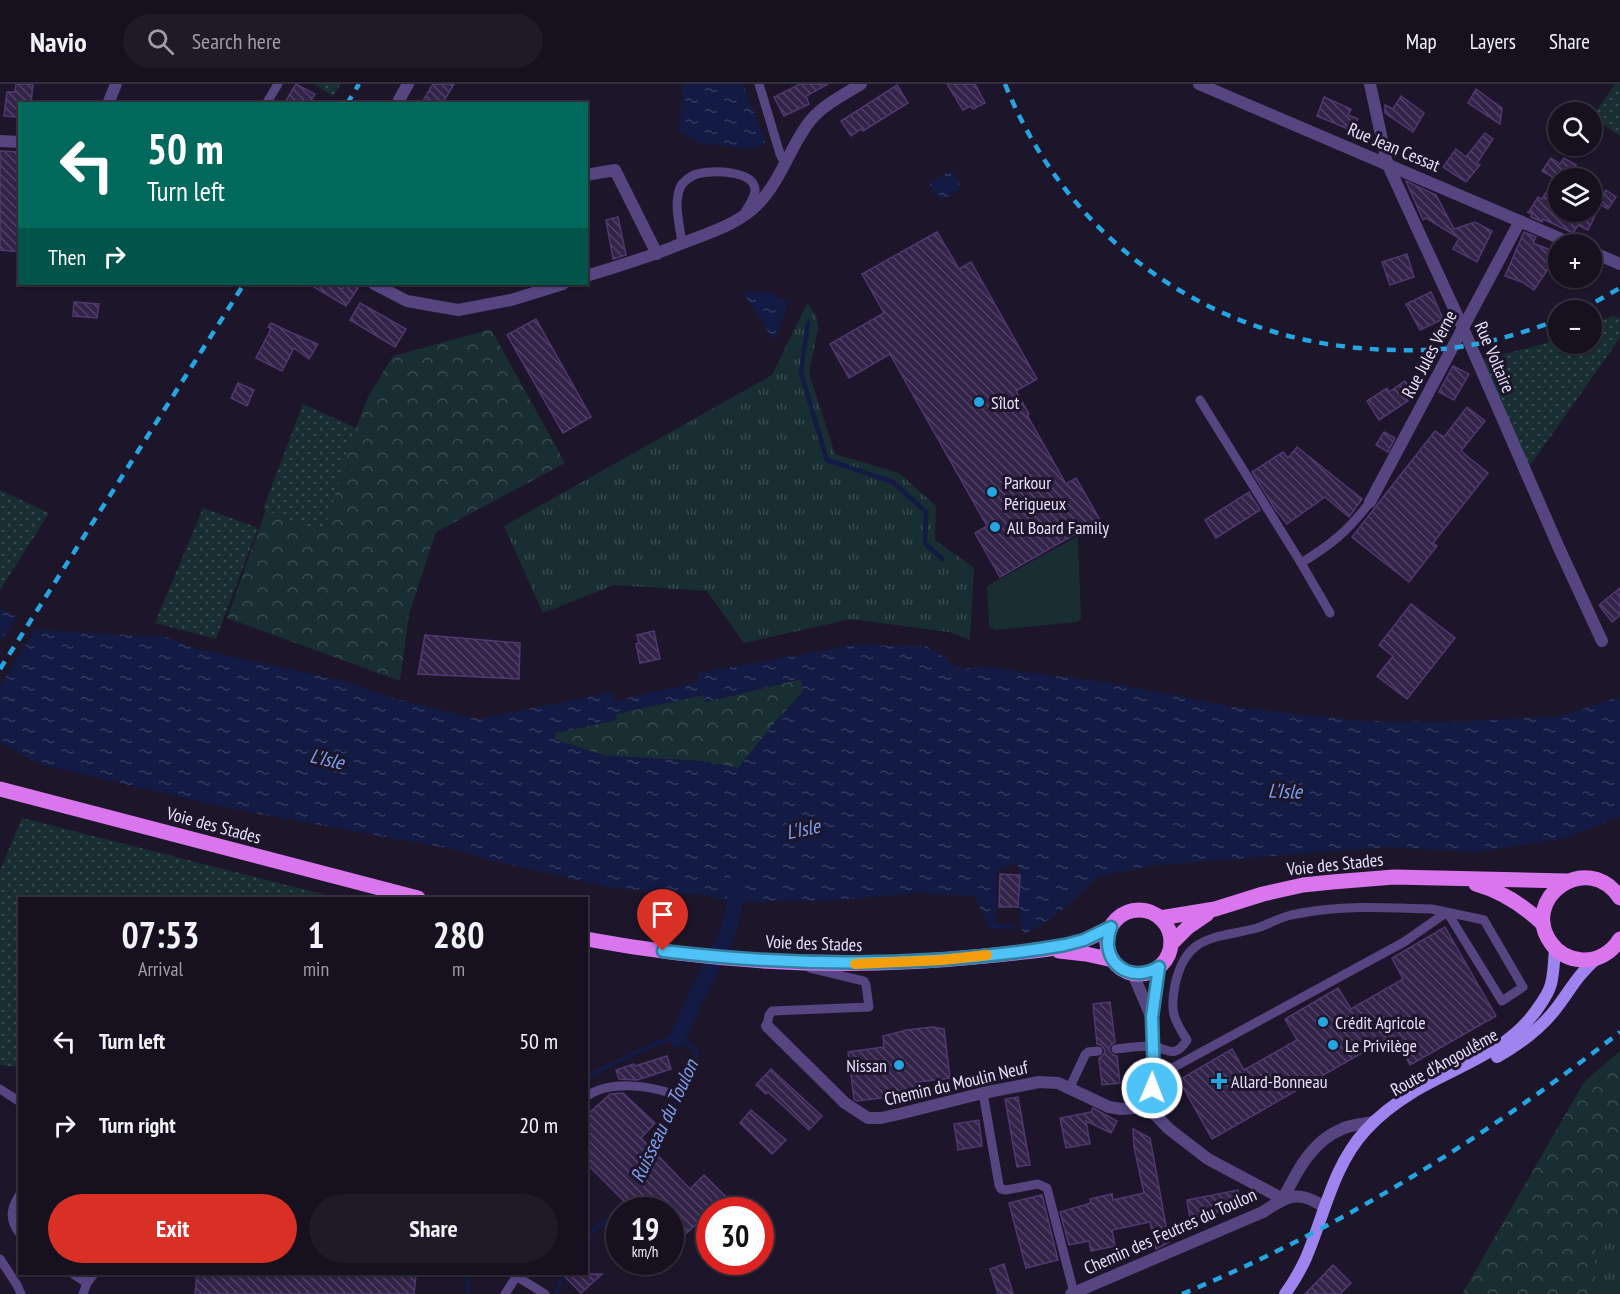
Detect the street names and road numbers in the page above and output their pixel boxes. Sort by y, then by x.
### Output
street label: Rue Jean Cessat [1344,117,1444,177]
street label: Rue Jules Verne [1396,306,1462,402]
street label: Rue Voltaire [1470,318,1520,396]
street label: Voie des Stades [163,801,264,849]
street label: Voie des Stades [1285,848,1384,881]
street label: Voie des Stades [764,930,863,956]
street label: Route d'Angoulême [1386,1023,1502,1101]
street label: Chemin du Moulin Neuf [882,1055,1031,1111]
street label: Chemin des Feutres du Toulon [1080,1183,1260,1279]

